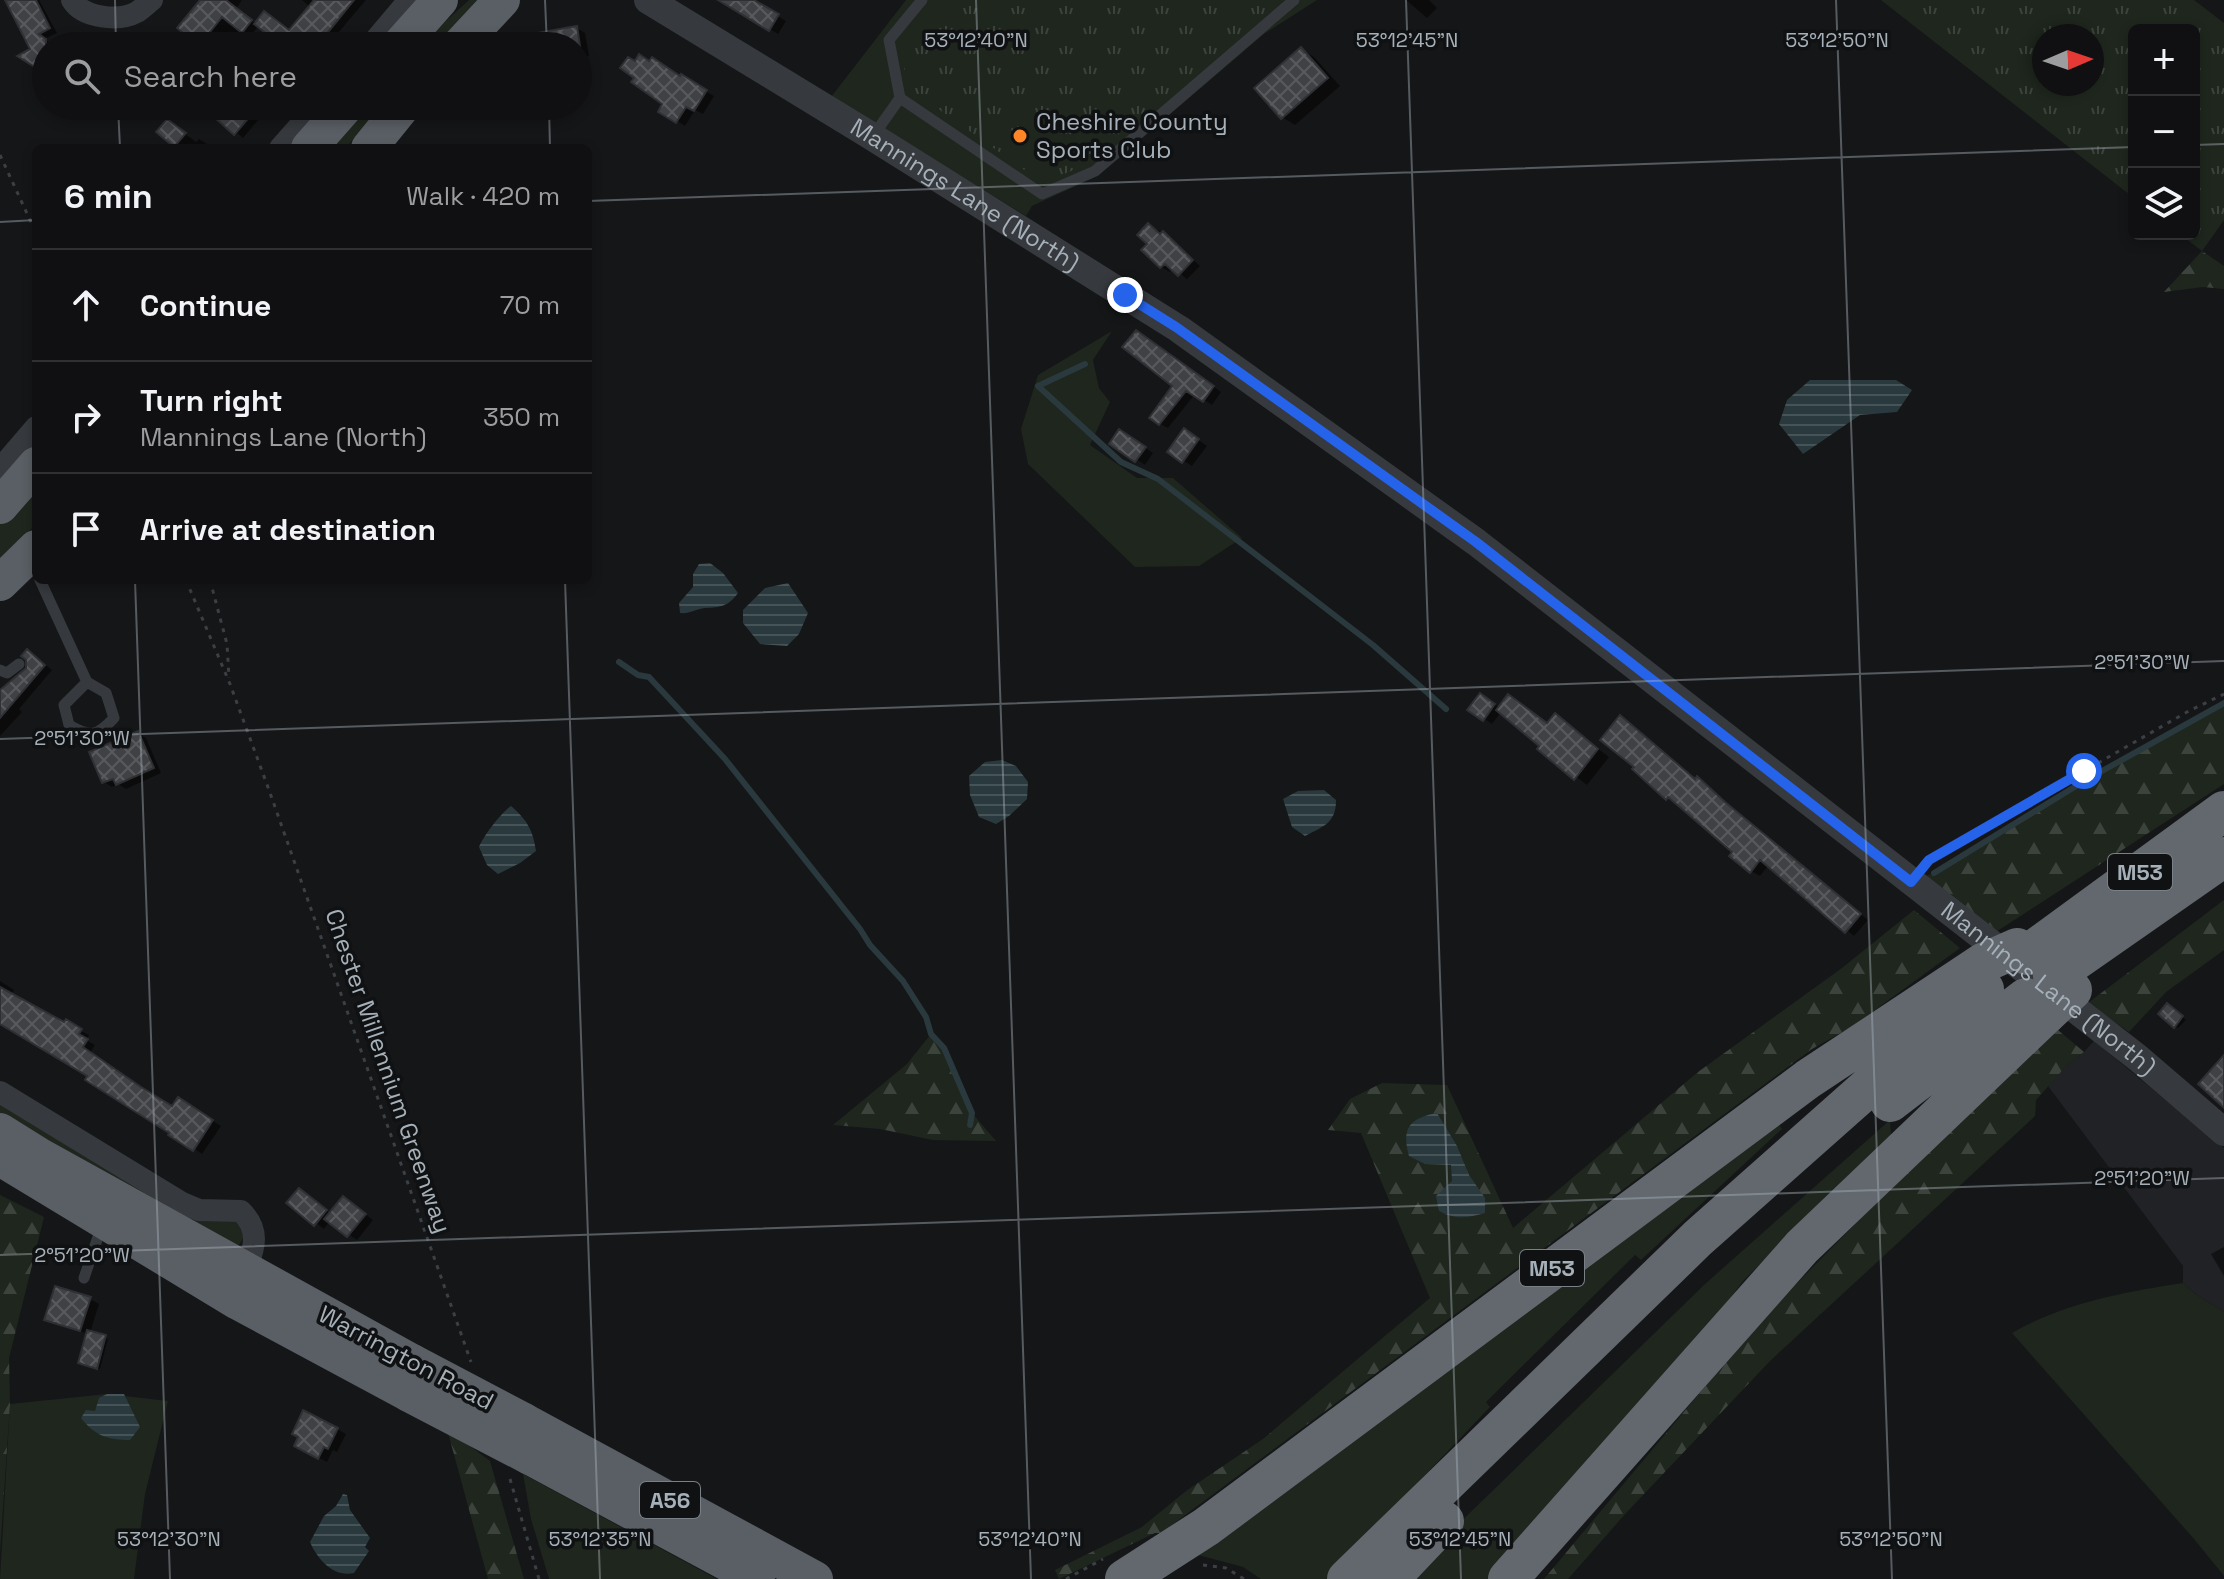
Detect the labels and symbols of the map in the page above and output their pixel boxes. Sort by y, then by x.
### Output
north arrow [2032,24,2104,96]
text: 53°12'40"N [924,27,1028,53]
text: 53°12'45"N [1356,27,1458,53]
text: 53°12'50"N [1785,27,1889,53]
place label: Cheshire County Sports Club [1036,106,1228,165]
street label: Mannings Lane (North) [845,111,1086,278]
marker: Cheshire County Sports Club [1011,127,1029,145]
route end [1107,277,1143,313]
text: 2°51'30"W [2094,649,2190,675]
text: 2°51'30"W [34,725,130,751]
route start [2066,753,2102,789]
road number: M53 [2108,854,2172,890]
street label: Mannings Lane (North) [1935,894,2163,1082]
street label: Chester Millennium Greenway [318,905,459,1237]
text: 2°51'20"W [2094,1165,2190,1191]
text: 2°51'20"W [34,1242,130,1268]
road number: M53 [1520,1250,1584,1286]
street label: Warrington Road [313,1298,499,1417]
road number: A56 [640,1482,700,1518]
text: 53°12'30"N [117,1526,221,1552]
text: 53°12'35"N [549,1526,651,1552]
text: 53°12'40"N [978,1526,1082,1552]
text: 53°12'45"N [1409,1526,1511,1552]
text: 53°12'50"N [1839,1526,1943,1552]

